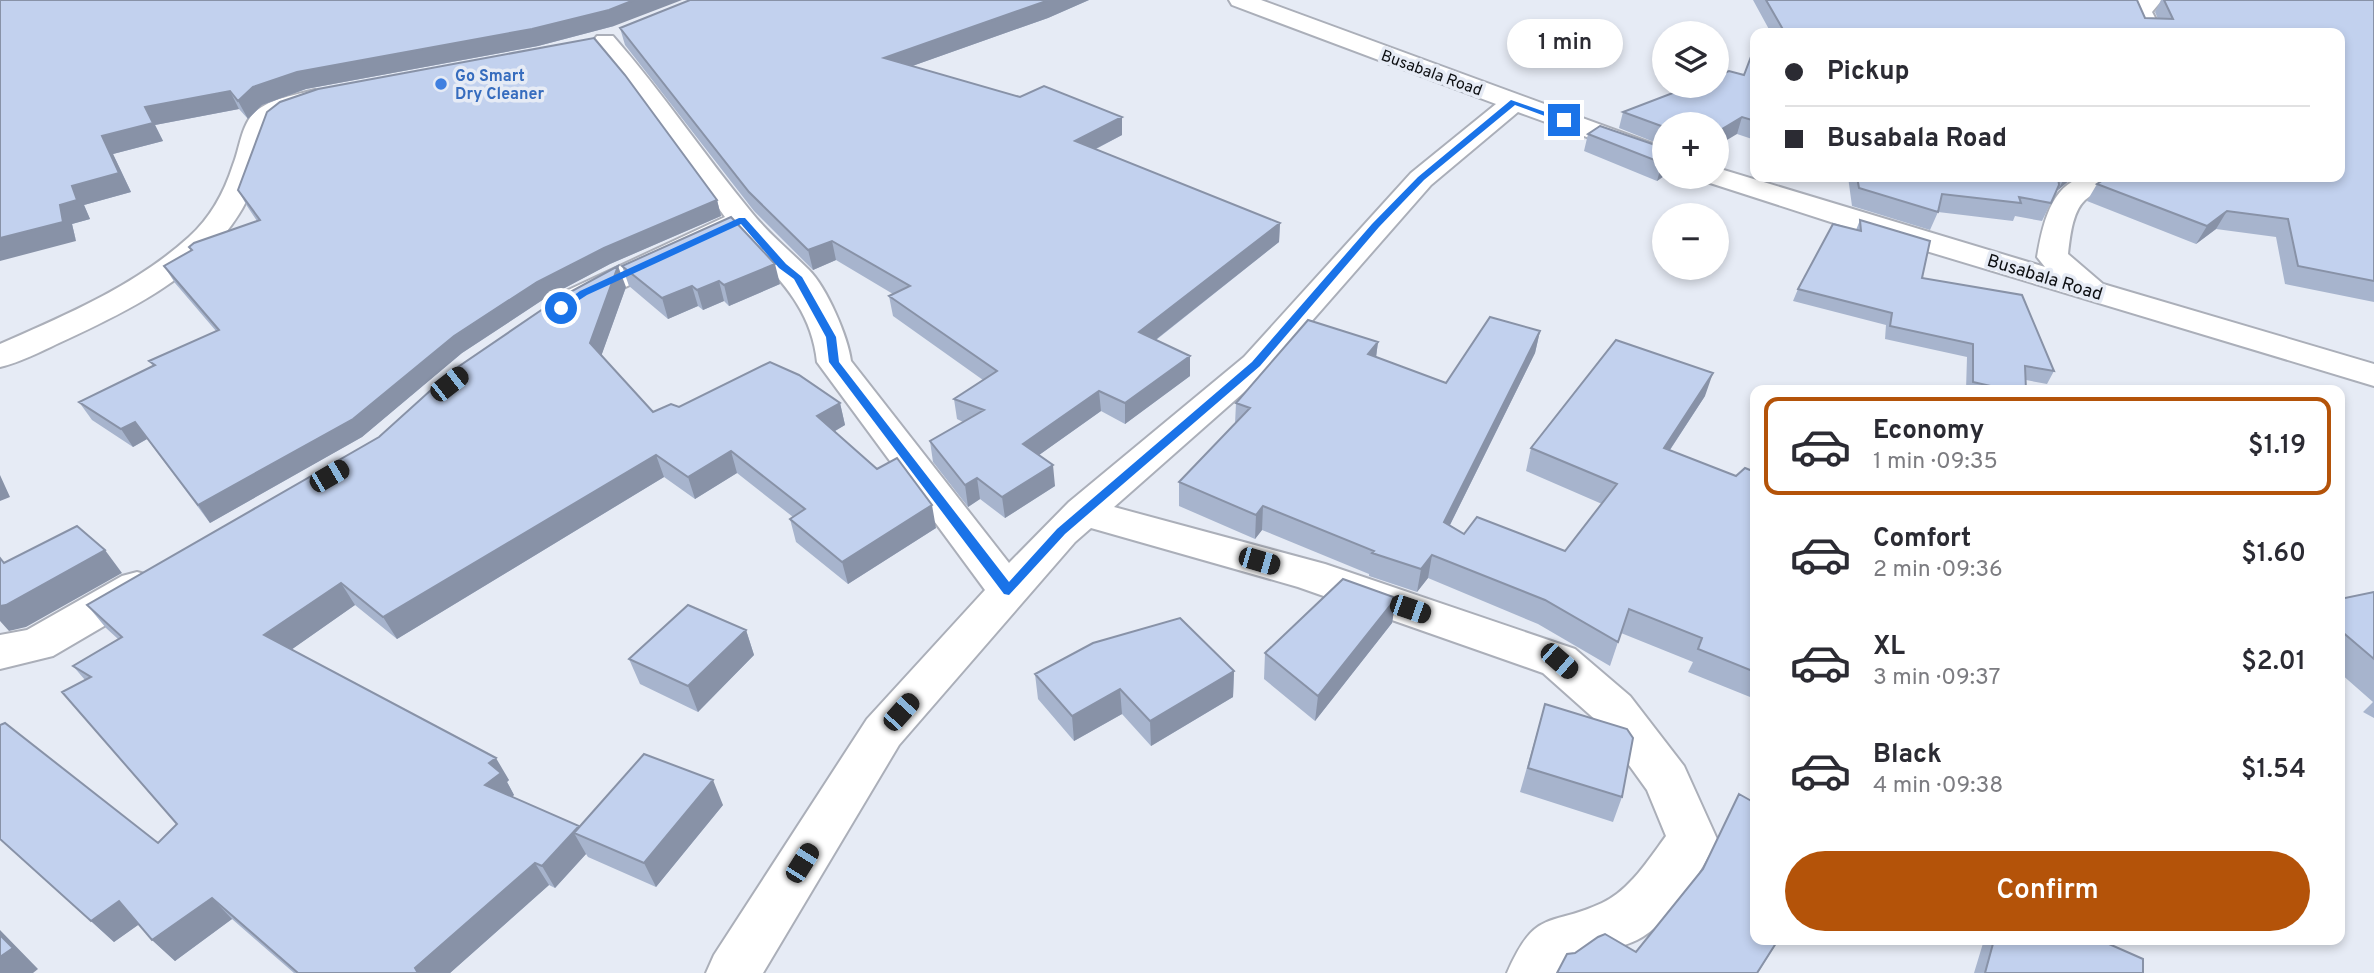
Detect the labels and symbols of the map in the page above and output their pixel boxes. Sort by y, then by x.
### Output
callout: 1 min [1506,18,1622,68]
street label: Busabala Road [1378,46,1485,101]
place label: Go Smart Dry Cleaner [455,67,544,105]
marker: Go Smart Dry Cleaner [433,76,449,92]
route end [1548,104,1580,136]
street label: Busabala Road [1984,250,2105,307]
route start [545,292,577,324]
car [426,363,473,405]
car [306,456,353,496]
car [1236,545,1283,577]
car [1387,592,1434,626]
car [1537,639,1582,683]
car [880,689,923,735]
car [782,840,823,886]

